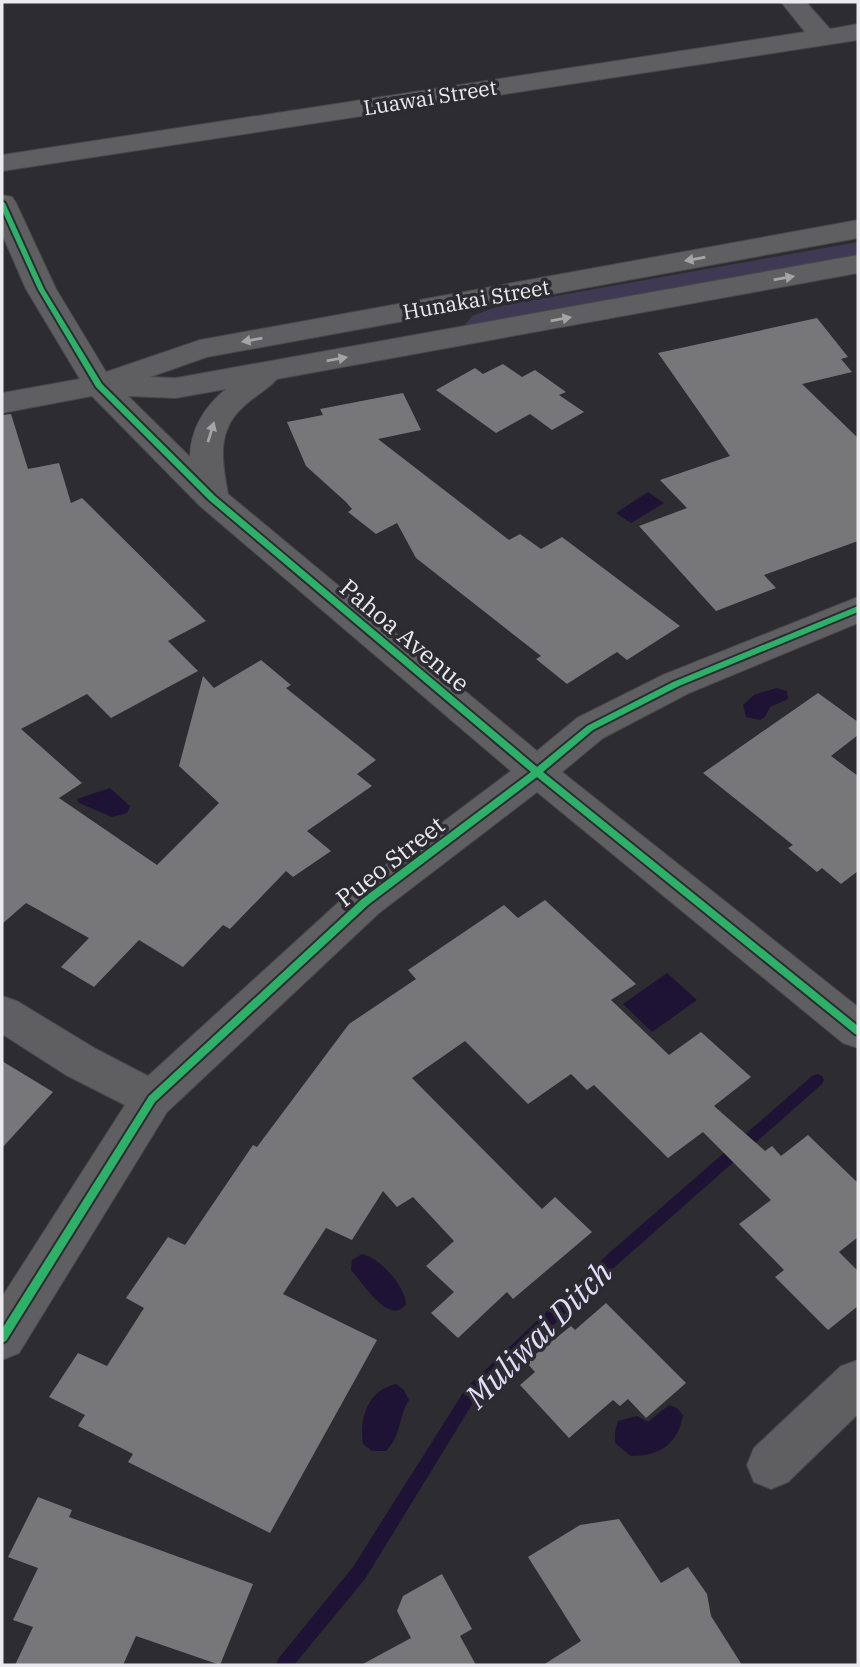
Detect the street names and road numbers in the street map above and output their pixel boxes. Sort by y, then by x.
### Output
street label: Luawai Street [361,73,499,121]
street label: Hunakai Street [400,272,552,326]
street label: Pahoa Avenue [334,571,476,699]
street label: Pueo Street [329,809,451,913]

